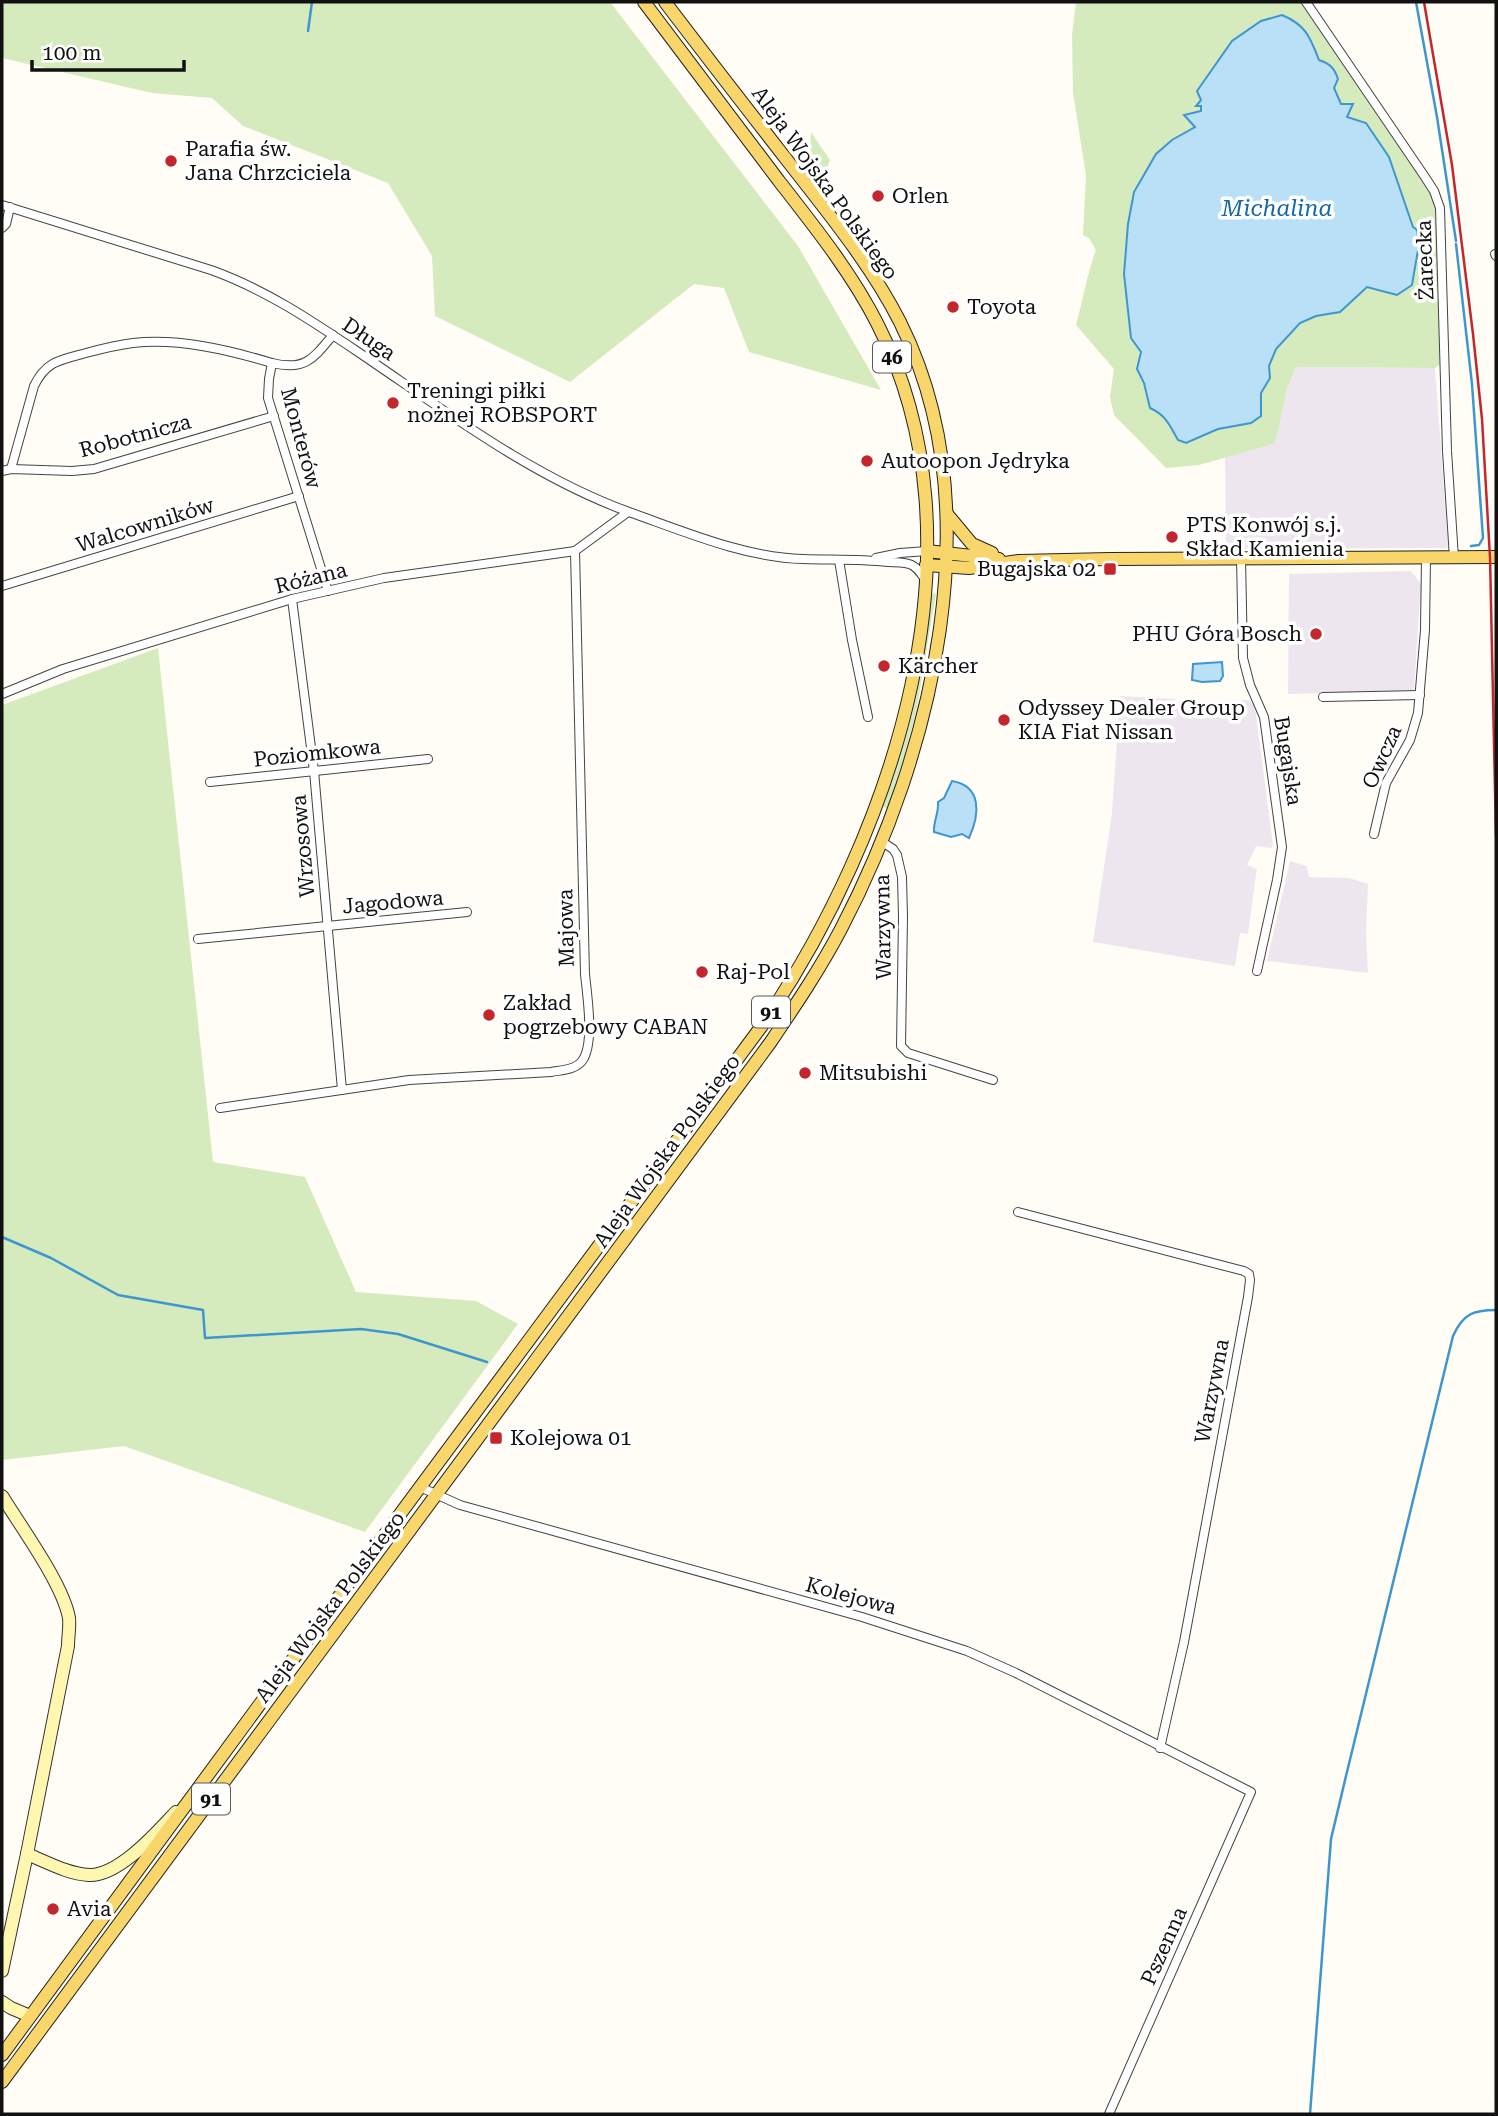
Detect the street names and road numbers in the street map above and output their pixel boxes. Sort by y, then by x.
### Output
street label: Aleja Wojska Polskiego [747,82,903,284]
street label: Żarecka [1412,219,1438,301]
street label: Długa [338,313,401,366]
road number: 46 [873,342,911,372]
street label: Monterów [276,385,326,492]
street label: Robotnicza [77,409,194,462]
street label: Walcowników [73,492,217,557]
street label: Różana [273,557,350,599]
street label: Bugajska [1269,715,1307,808]
street label: Owcza [1357,721,1407,792]
street label: Poziomkowa [252,734,382,772]
street label: Wrzosowa [287,793,319,898]
street label: Warzywna [870,873,896,980]
street label: Jagodowa [341,886,445,918]
street label: Majowa [553,888,579,967]
road number: 91 [752,996,790,1028]
street label: Aleja Wojska Polskiego [589,1050,745,1252]
street label: Warzywna [1190,1336,1234,1445]
street label: Aleja Wojska Polskiego [250,1507,410,1707]
street label: Kolejowa [803,1572,900,1620]
road number: 91 [192,1784,230,1814]
street label: Pszenna [1136,1903,1192,1989]

